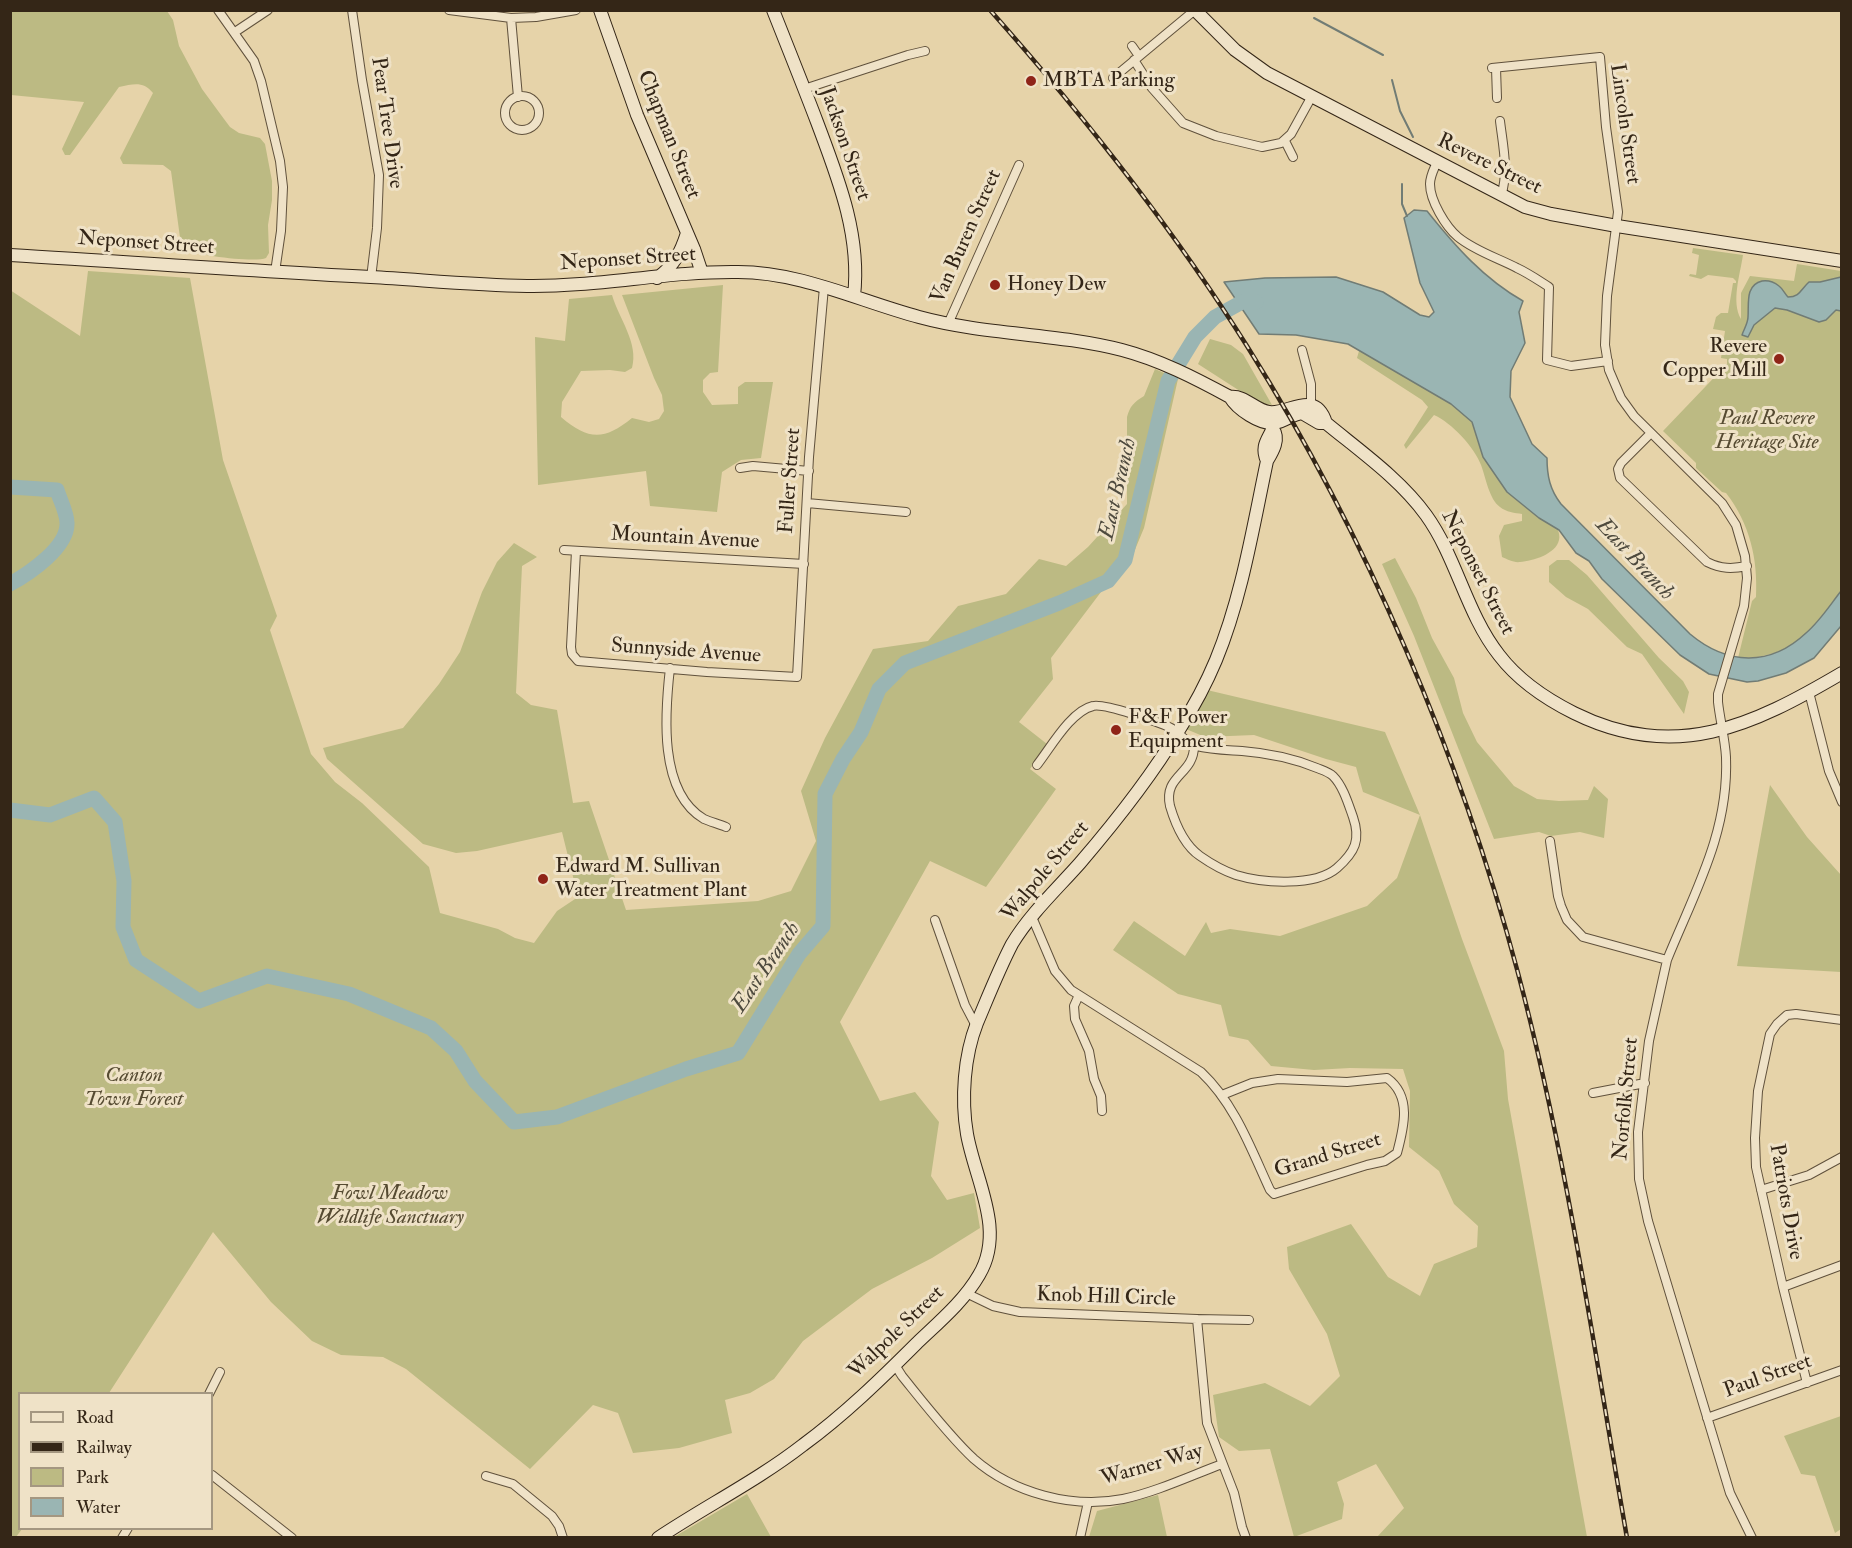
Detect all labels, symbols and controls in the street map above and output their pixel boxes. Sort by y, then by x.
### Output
street label: Pear Tree Drive [364,56,408,190]
street label: Lincoln Street [1603,62,1645,186]
street label: Chapman Street [631,67,705,203]
place label: MBTA Parking [1043,68,1175,94]
marker: MBTA Parking [1024,74,1038,88]
street label: Jackson Street [813,84,875,204]
street label: Revere Street [1433,129,1545,201]
street label: Van Buren Street [926,166,1008,308]
street label: Neponset Street [77,227,215,261]
street label: Neponset Street [559,243,697,277]
place label: Honey Dew [1007,272,1106,298]
marker: Honey Dew [988,278,1002,292]
place label: Revere Copper Mill [1663,334,1767,384]
marker: Revere Copper Mill [1772,352,1786,366]
park label: Paul Revere Heritage Site [1716,406,1818,456]
street label: Fuller Street [775,427,807,535]
water label: East Branch [1095,436,1143,542]
street label: Neponset Street [1435,506,1519,640]
water label: East Branch [1589,513,1679,607]
street label: Mountain Avenue [610,523,760,555]
street label: Sunnyside Avenue [610,634,762,670]
place label: F&F Power Equipment [1128,705,1227,755]
marker: F&F Power Equipment [1109,723,1123,737]
street label: Walpole Street [997,817,1095,927]
place label: Edward M. Sullivan Water Treatment Plant [555,854,747,904]
marker: Edward M. Sullivan Water Treatment Plant [536,872,550,886]
water label: East Branch [727,918,807,1018]
street label: Norfolk Street [1609,1036,1645,1162]
park label: Canton Town Forest [85,1063,183,1113]
street label: Grand Street [1272,1128,1384,1184]
street label: Patriots Drive [1762,1142,1808,1262]
park label: Fowl Meadow Wildlife Sanctuary [316,1181,464,1231]
street label: Walpole Street [844,1281,950,1385]
street label: Knob Hill Circle [1036,1283,1176,1313]
street label: Paul Street [1721,1349,1815,1405]
legend [18,1392,213,1530]
text: Road [76,1406,114,1429]
text: Railway [76,1436,132,1459]
street label: Warner Way [1098,1439,1206,1493]
text: Park [76,1466,109,1489]
text: Water [76,1496,120,1519]

